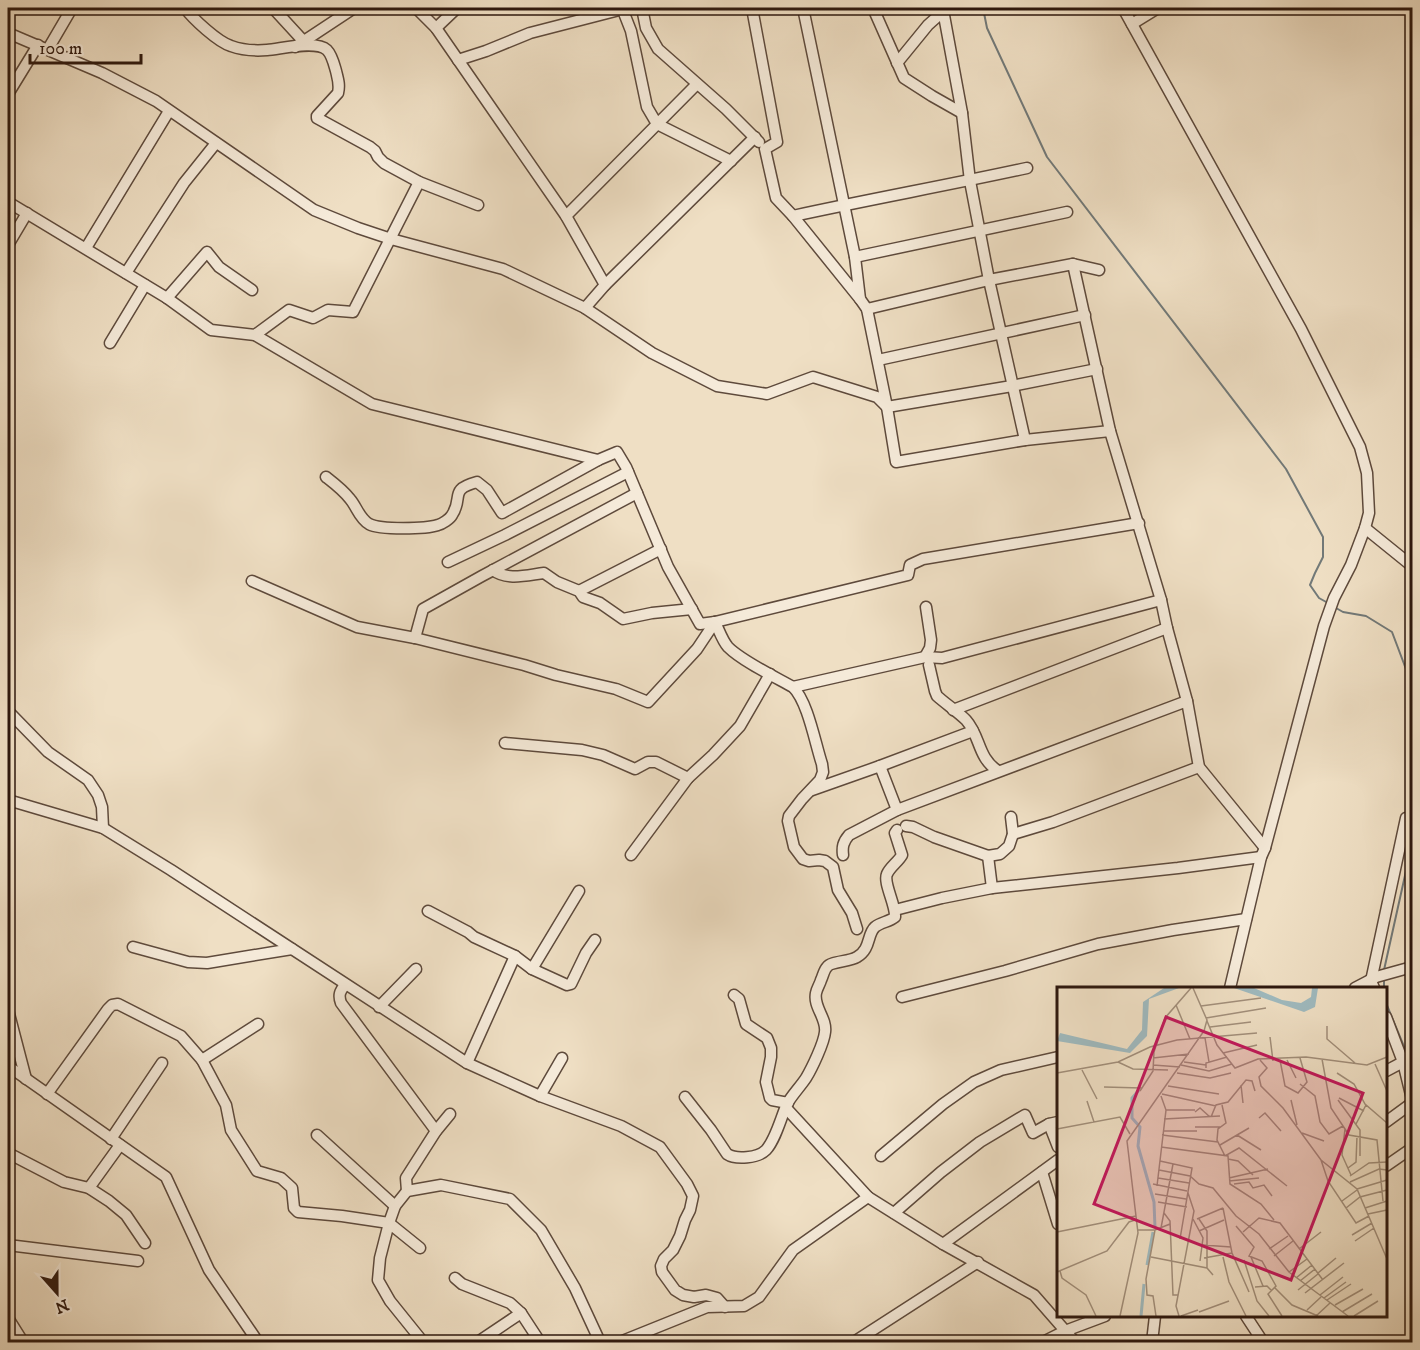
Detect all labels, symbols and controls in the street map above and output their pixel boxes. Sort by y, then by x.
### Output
scale bar [30,27,141,65]
text: 100 m [39,38,82,60]
inset map [1057,987,1387,1317]
north arrow [27,1263,87,1323]
text: N [52,1294,72,1318]

